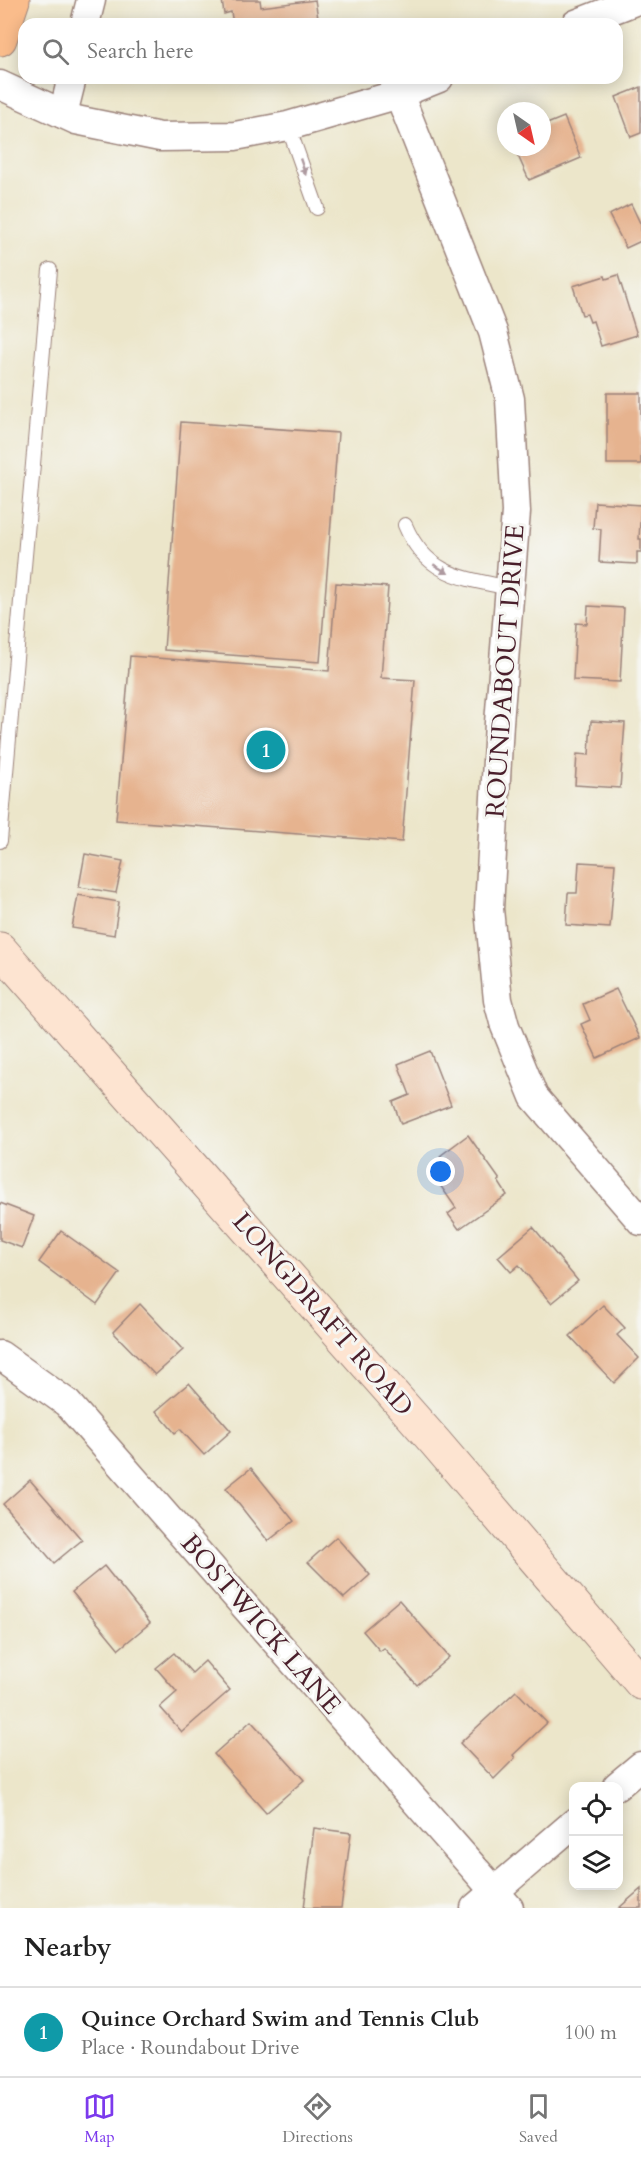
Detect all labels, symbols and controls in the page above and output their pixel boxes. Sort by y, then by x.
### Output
search box [18,18,623,84]
icon: search [39,35,72,68]
text: Search here [87,36,194,66]
north arrow [497,102,551,156]
one-way arrow [298,158,308,176]
street label: ROUNDABOUT DRIVE [477,523,533,819]
one-way arrow [433,563,449,574]
pin: 1 [246,728,286,772]
your location [426,1157,455,1186]
street label: LONGDRAFT ROAD [225,1205,421,1423]
street label: BOSTWICK LANE [173,1526,349,1722]
map controls [569,1782,623,1890]
button: locate [569,1782,623,1836]
button: layers [569,1836,623,1890]
text: Nearby [24,1930,112,1965]
text: Quince Orchard Swim and Tennis Club [81,2004,479,2034]
text: 1 [38,2019,49,2046]
text: 100 m [564,2019,617,2046]
text: Place · Roundabout Drive [81,2034,299,2061]
tab: Map [83,2090,116,2148]
tab: Directions [282,2090,353,2148]
tab: Saved [519,2090,558,2148]

